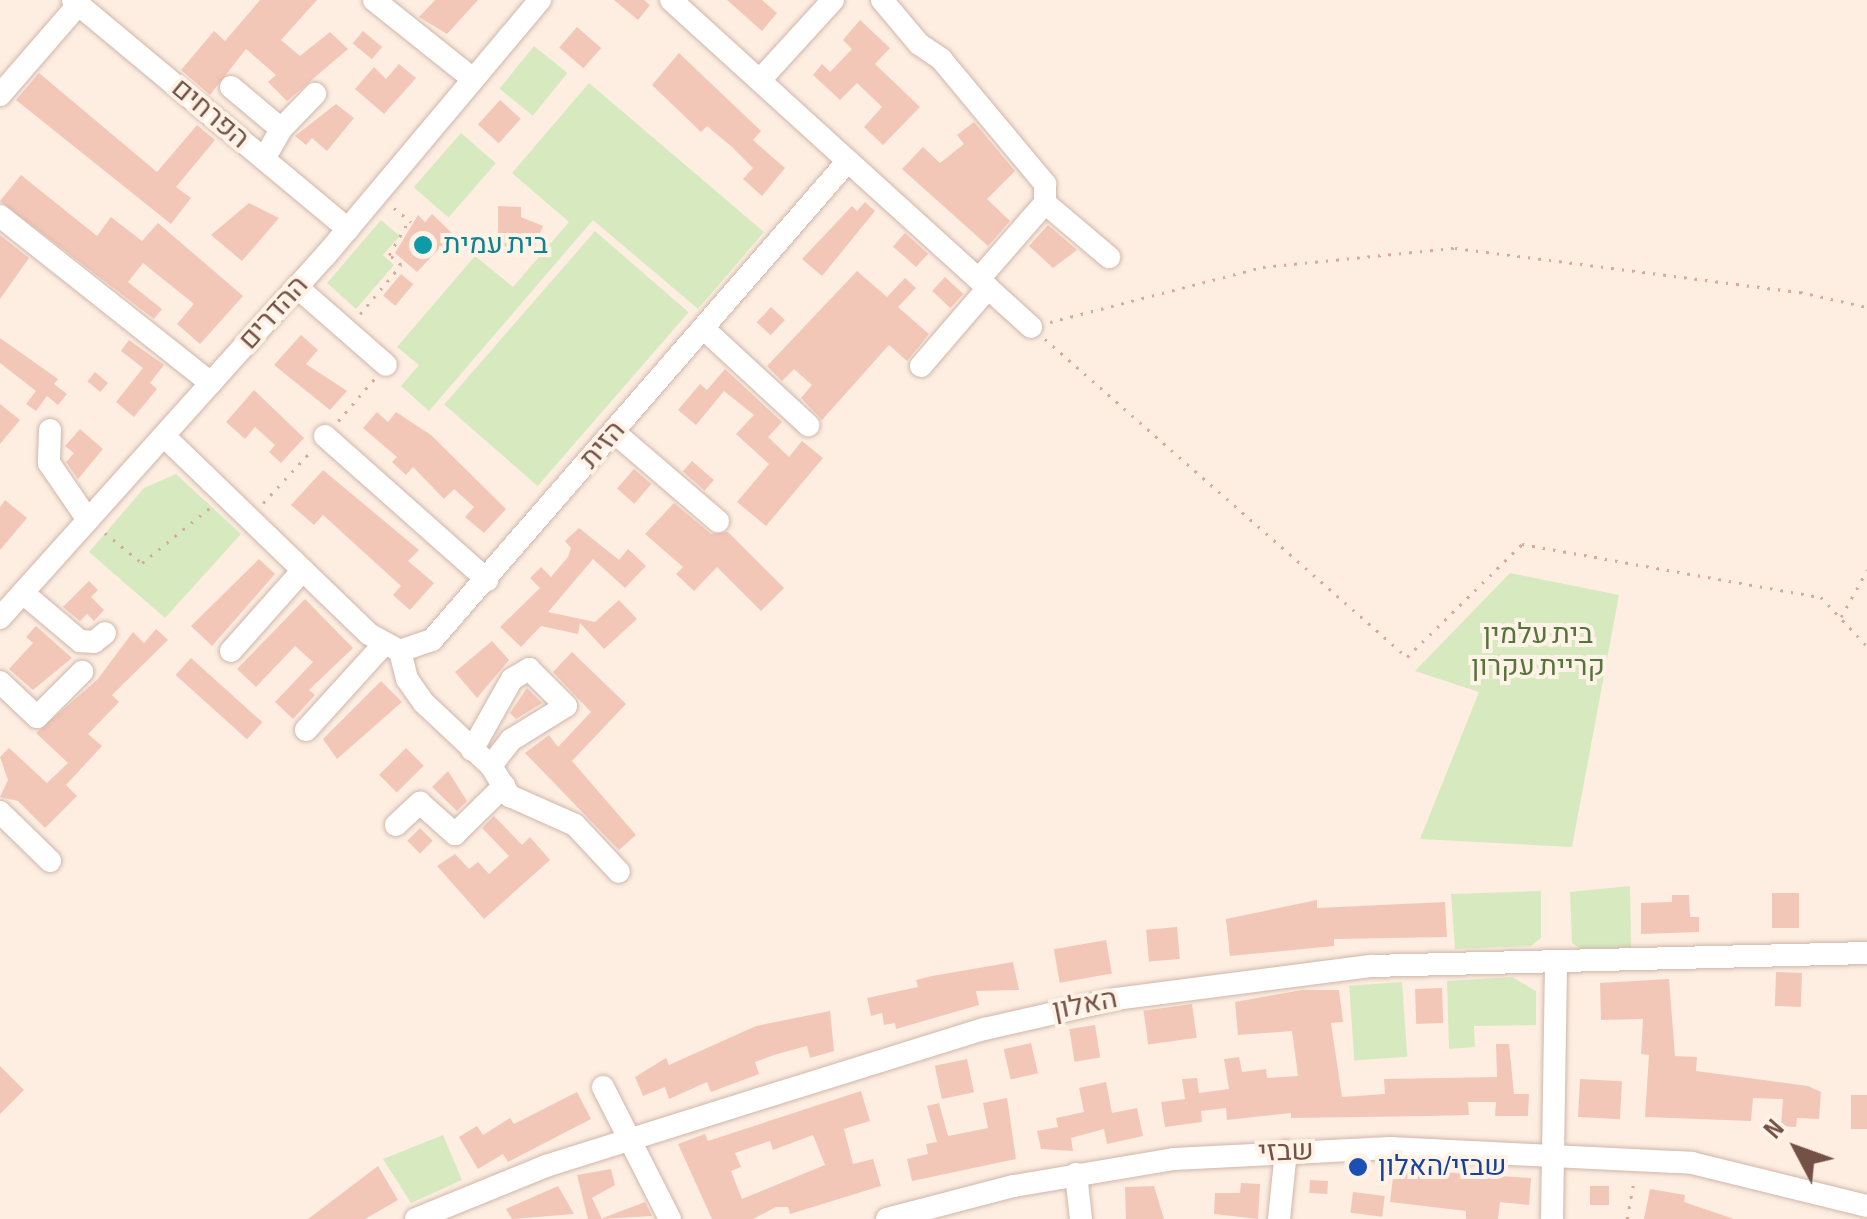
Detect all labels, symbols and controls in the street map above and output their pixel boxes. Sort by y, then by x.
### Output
street label: הפרחים [164,72,256,156]
place label: בית עמית [443,228,548,262]
marker: בית עמית [412,234,434,256]
street label: ההדרים [232,269,316,357]
street label: הזית [573,414,633,476]
park label: בית עלמין קריית עקרון [1471,618,1605,684]
street label: האלון [1050,982,1120,1028]
north arrow [1747,1099,1847,1199]
text: N [1757,1113,1791,1145]
street label: שבזי [1258,1134,1314,1170]
place label: שבזי/האלון [1378,1150,1507,1184]
marker: שבזי/האלון [1347,1156,1369,1178]

